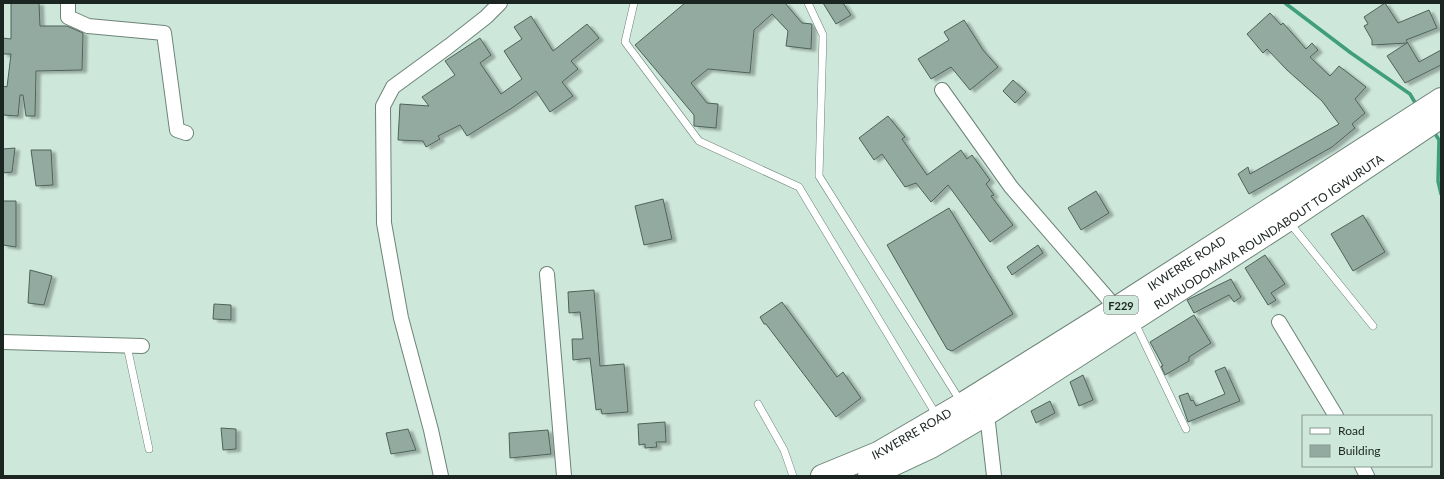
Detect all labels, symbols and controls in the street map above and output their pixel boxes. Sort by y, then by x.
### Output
street label: RUMUODOMAYA ROUNDABOUT TO IGWURUTA [1151,150,1387,312]
street label: IKWERRE ROAD [1145,232,1228,293]
road number: F229 [1104,296,1138,314]
street label: IKWERRE ROAD [869,404,954,462]
legend [1302,415,1432,467]
text: Road [1338,423,1365,438]
text: Building [1338,443,1381,458]

